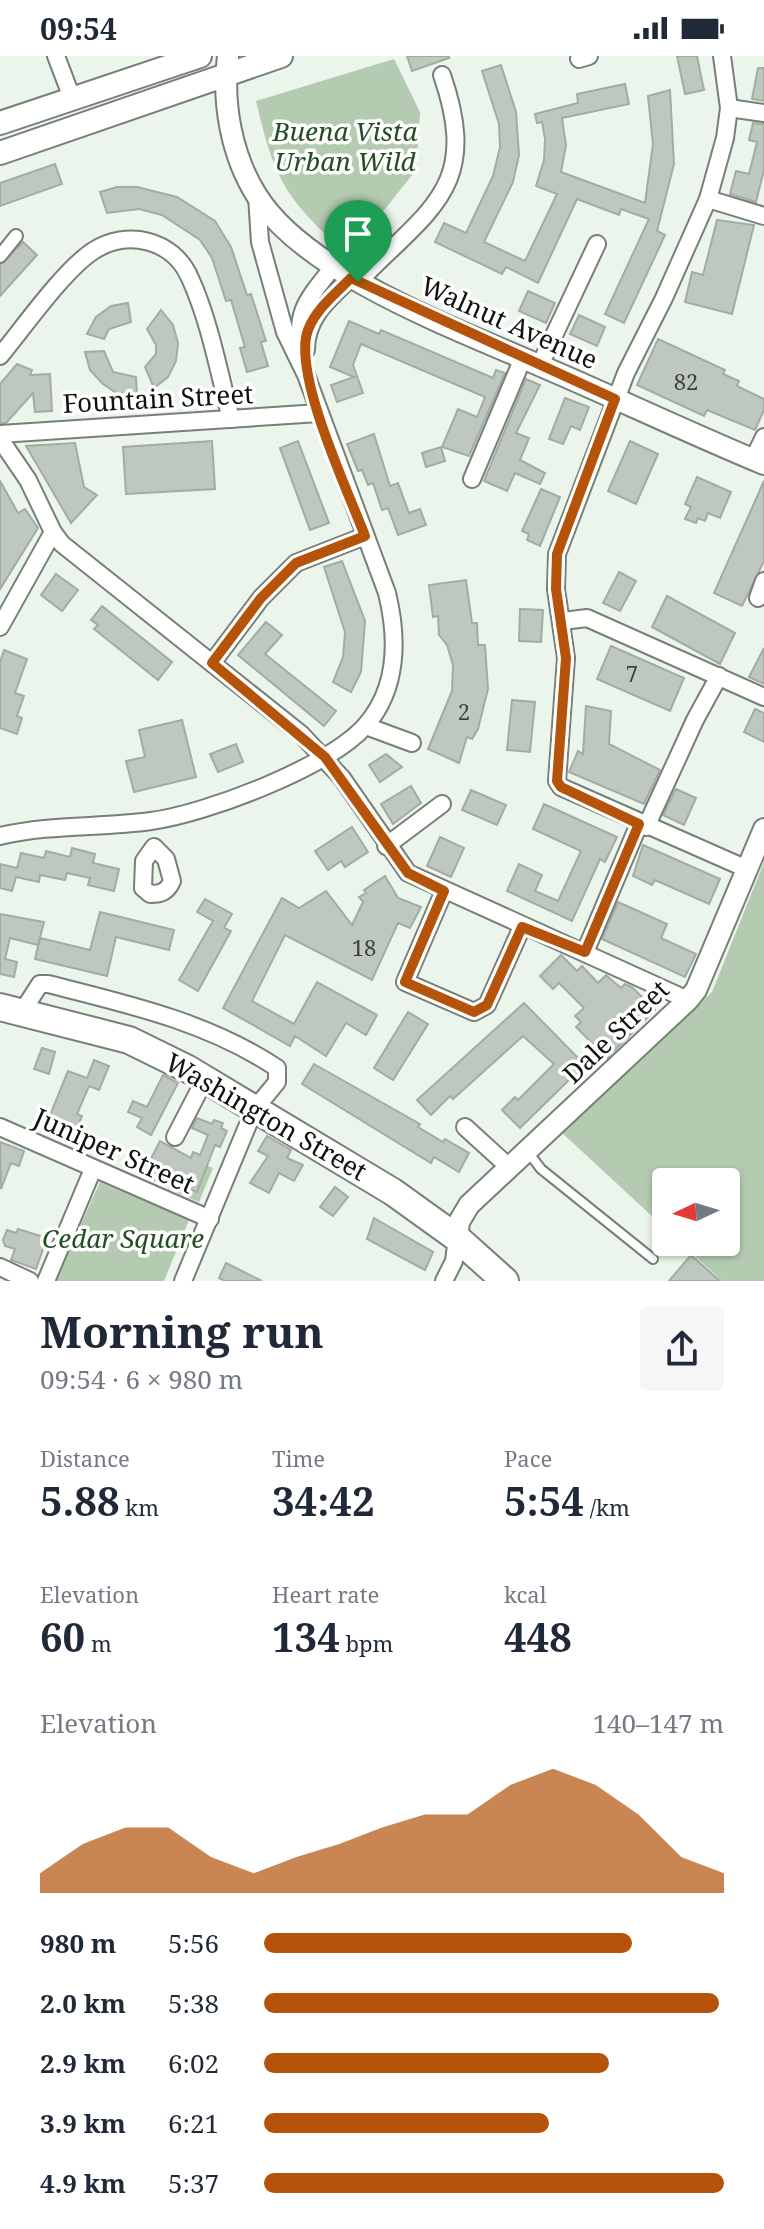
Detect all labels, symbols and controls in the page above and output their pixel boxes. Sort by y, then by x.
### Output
text: 09:54 [40,8,117,49]
park label: Buena Vista Urban Wild [272,113,417,179]
pin [324,200,392,282]
icon: arrive [336,212,380,256]
street label: Walnut Avenue [415,267,604,377]
house number: 82 [674,366,698,396]
street label: Fountain Street [62,375,254,421]
house number: 7 [626,658,638,688]
house number: 2 [458,696,470,726]
house number: 18 [352,932,376,962]
street label: Dale Street [554,972,676,1091]
street label: Washington Street [159,1044,374,1189]
street label: Juniper Street [27,1098,200,1202]
north arrow [652,1168,740,1256]
map controls [652,1168,740,1256]
park label: Cedar Square [42,1220,204,1256]
text: Morning run [40,1301,324,1361]
button: share [640,1307,724,1391]
text: 09:54 · 6 × 980 m [40,1361,243,1397]
text: Distance [40,1443,130,1473]
text: Time [272,1443,325,1473]
text: Pace [504,1443,552,1473]
text: 5.88 [40,1473,120,1528]
text: 34:42 [272,1473,375,1528]
text: 5:54 [504,1473,584,1528]
text: km [120,1492,159,1522]
text: /km [584,1492,630,1522]
text: Elevation [40,1579,139,1609]
text: Heart rate [272,1579,379,1609]
text: kcal [504,1579,546,1609]
text: 60 [40,1609,85,1664]
text: 134 [272,1609,340,1664]
text: 448 [504,1609,572,1664]
text: m [85,1628,112,1658]
text: bpm [340,1628,393,1658]
text: Elevation [40,1705,157,1741]
text: 140–147 m [592,1705,724,1741]
text: 980 m [40,1925,116,1961]
text: 5:56 [168,1925,219,1961]
text: 2.0 km [40,1985,126,2021]
text: 5:38 [168,1985,219,2021]
text: 2.9 km [40,2045,126,2081]
text: 6:02 [168,2045,219,2081]
text: 3.9 km [40,2105,126,2141]
text: 6:21 [168,2105,219,2141]
text: 4.9 km [40,2165,126,2201]
text: 5:37 [168,2165,219,2201]

